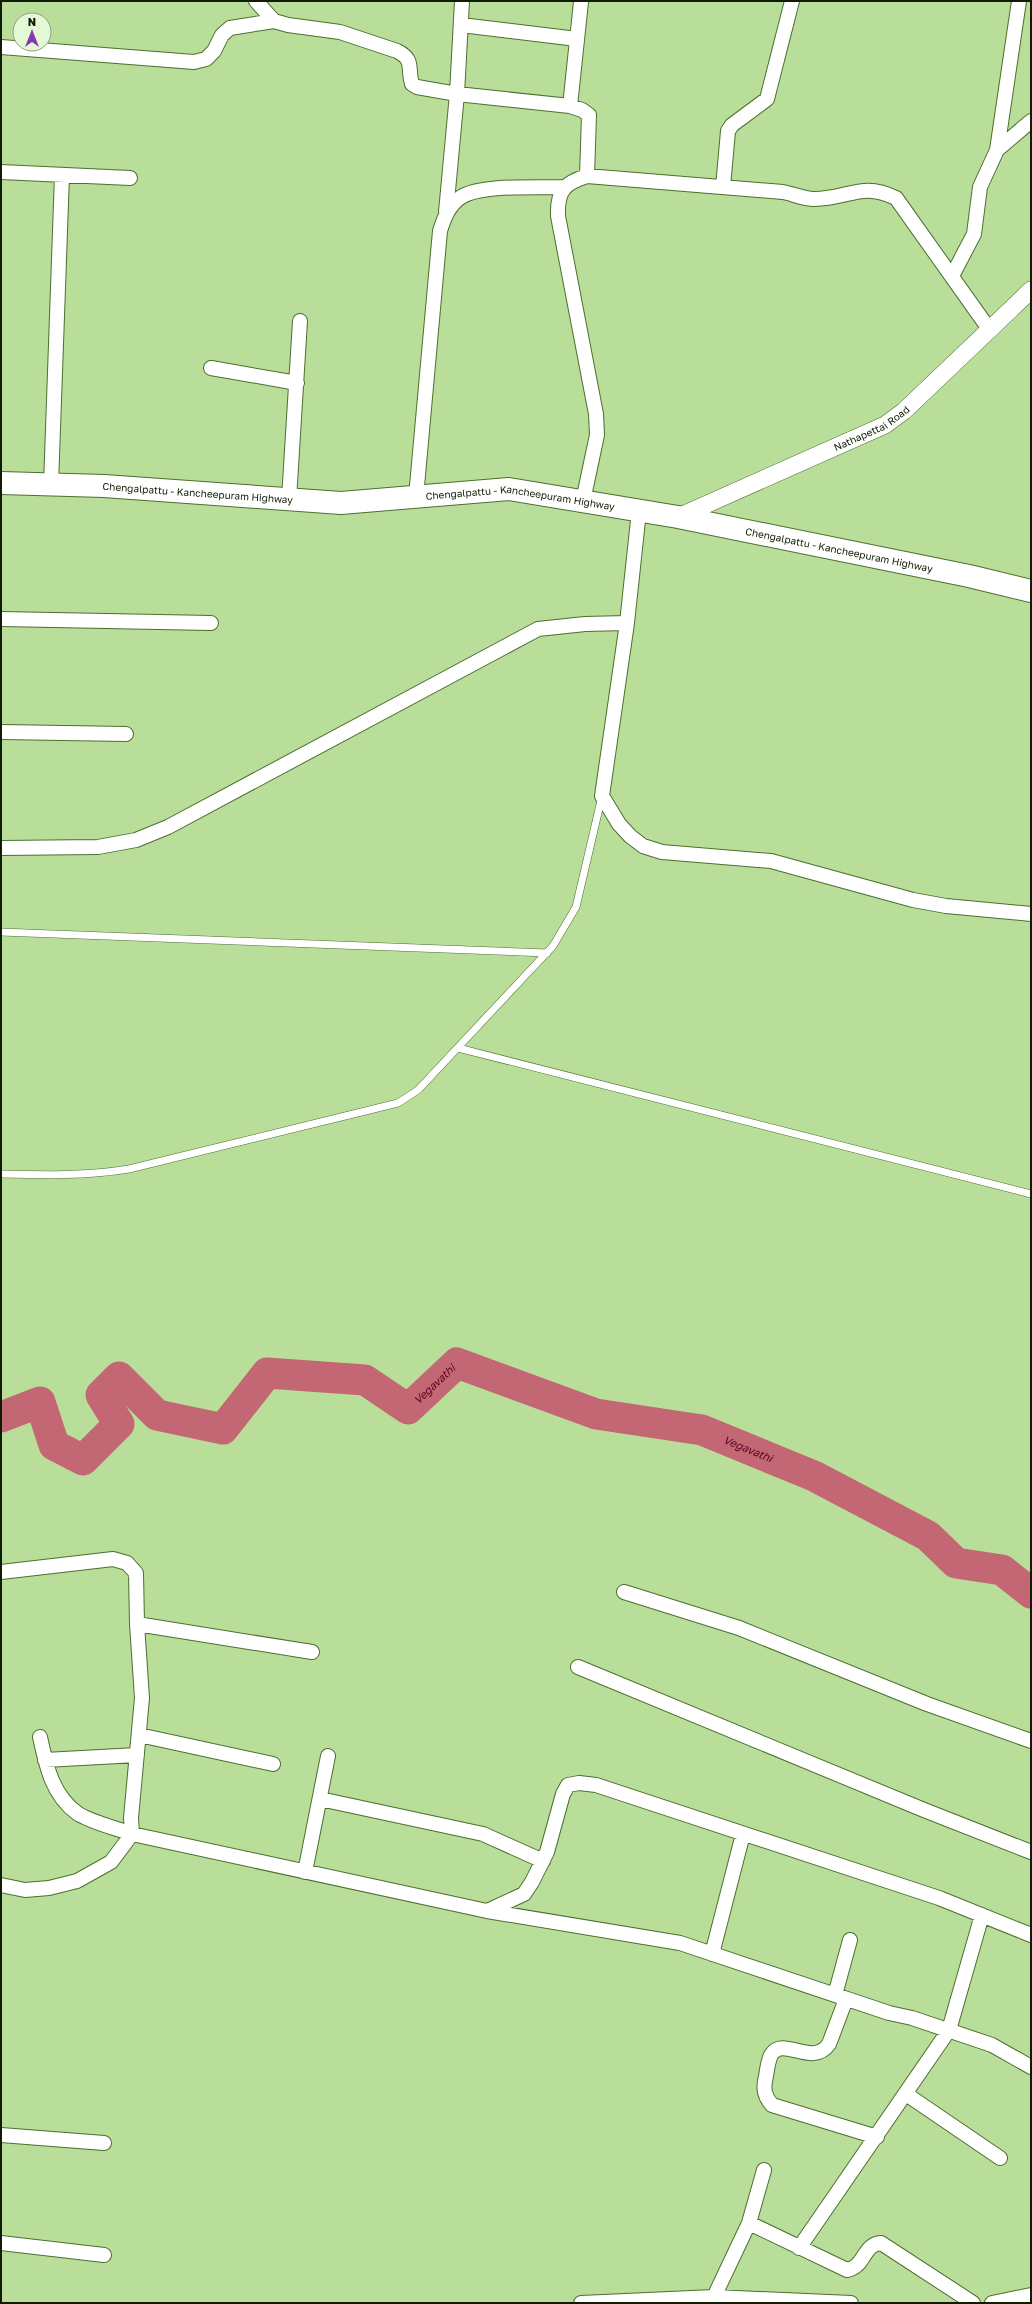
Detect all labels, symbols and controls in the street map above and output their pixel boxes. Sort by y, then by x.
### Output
north arrow [12,12,52,52]
text: N [28,15,36,28]
street label: Nathapettai Road [832,403,912,453]
street label: Chengalpattu - Kancheepuram Highway [102,480,294,506]
street label: Chengalpattu - Kancheepuram Highway [425,483,616,513]
street label: Chengalpattu - Kancheepuram Highway [744,525,934,575]
water label: Vegavathi [411,1360,459,1406]
water label: Vegavathi [722,1433,777,1465]

